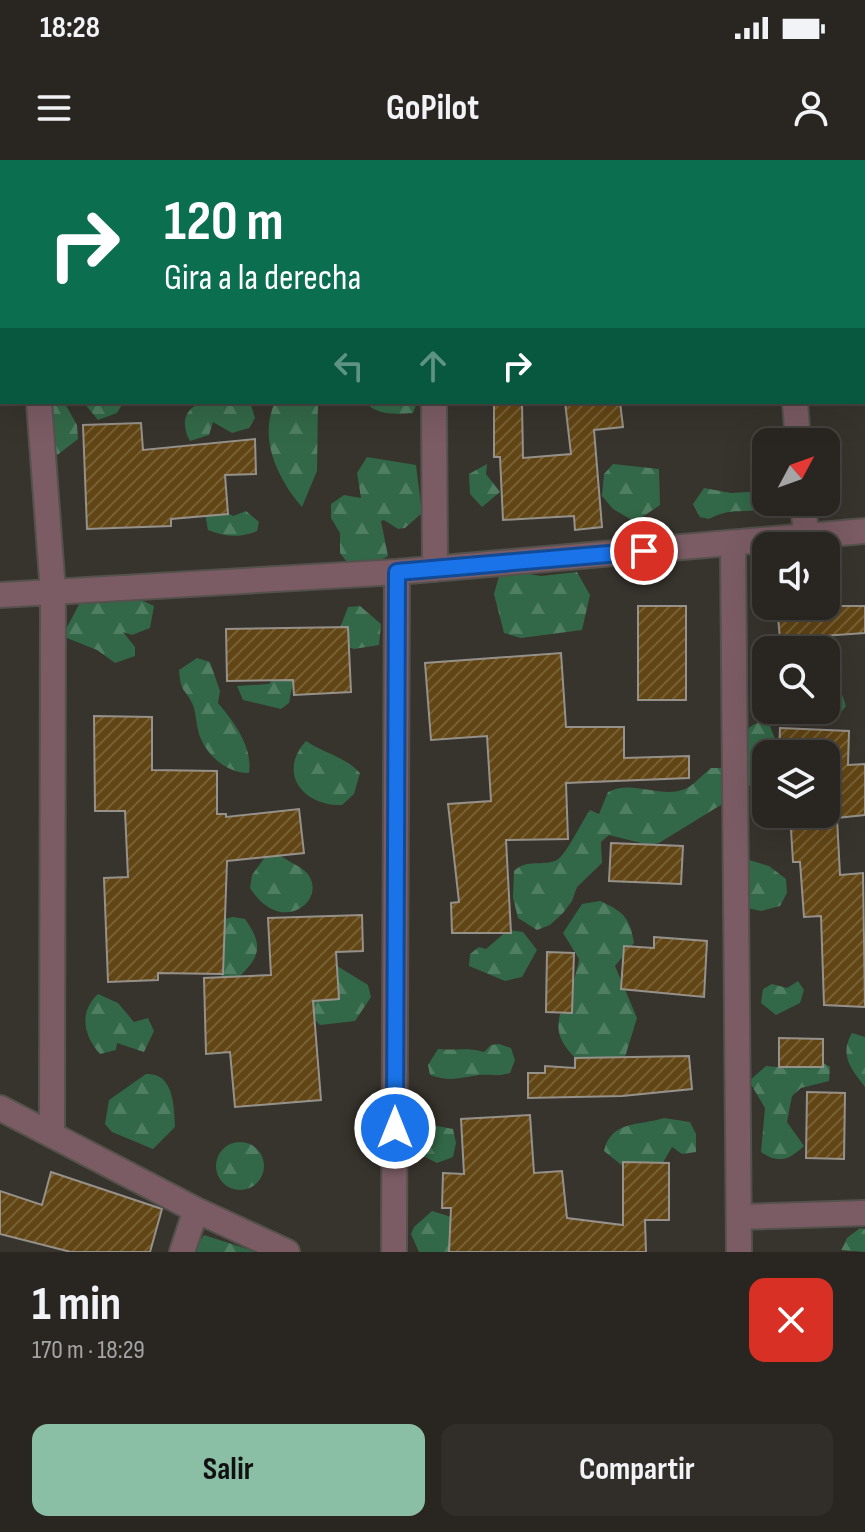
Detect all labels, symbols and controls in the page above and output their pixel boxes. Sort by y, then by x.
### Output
text: 18:28 [40,10,100,46]
icon: menu [32,86,76,130]
icon: person [789,86,833,130]
text: GoPilot [386,87,479,130]
text: 120 m [164,189,284,256]
icon: right [32,192,136,296]
text: Gira a la derecha [164,257,361,300]
icon: left [327,344,371,388]
icon: ahead [411,344,455,388]
icon: right [495,344,539,388]
north arrow [752,428,840,516]
map controls [752,428,840,828]
pin [610,517,678,585]
icon: arrive [622,529,666,573]
button: sound [752,532,840,620]
button: search [752,636,840,724]
button: layers [752,740,840,828]
position arrow [353,1086,437,1170]
text: 1 min [32,1276,121,1333]
button: close [749,1278,833,1362]
text: 170 m · 18:29 [32,1335,145,1366]
button: Salir [32,1424,425,1516]
button: Compartir [441,1424,833,1516]

